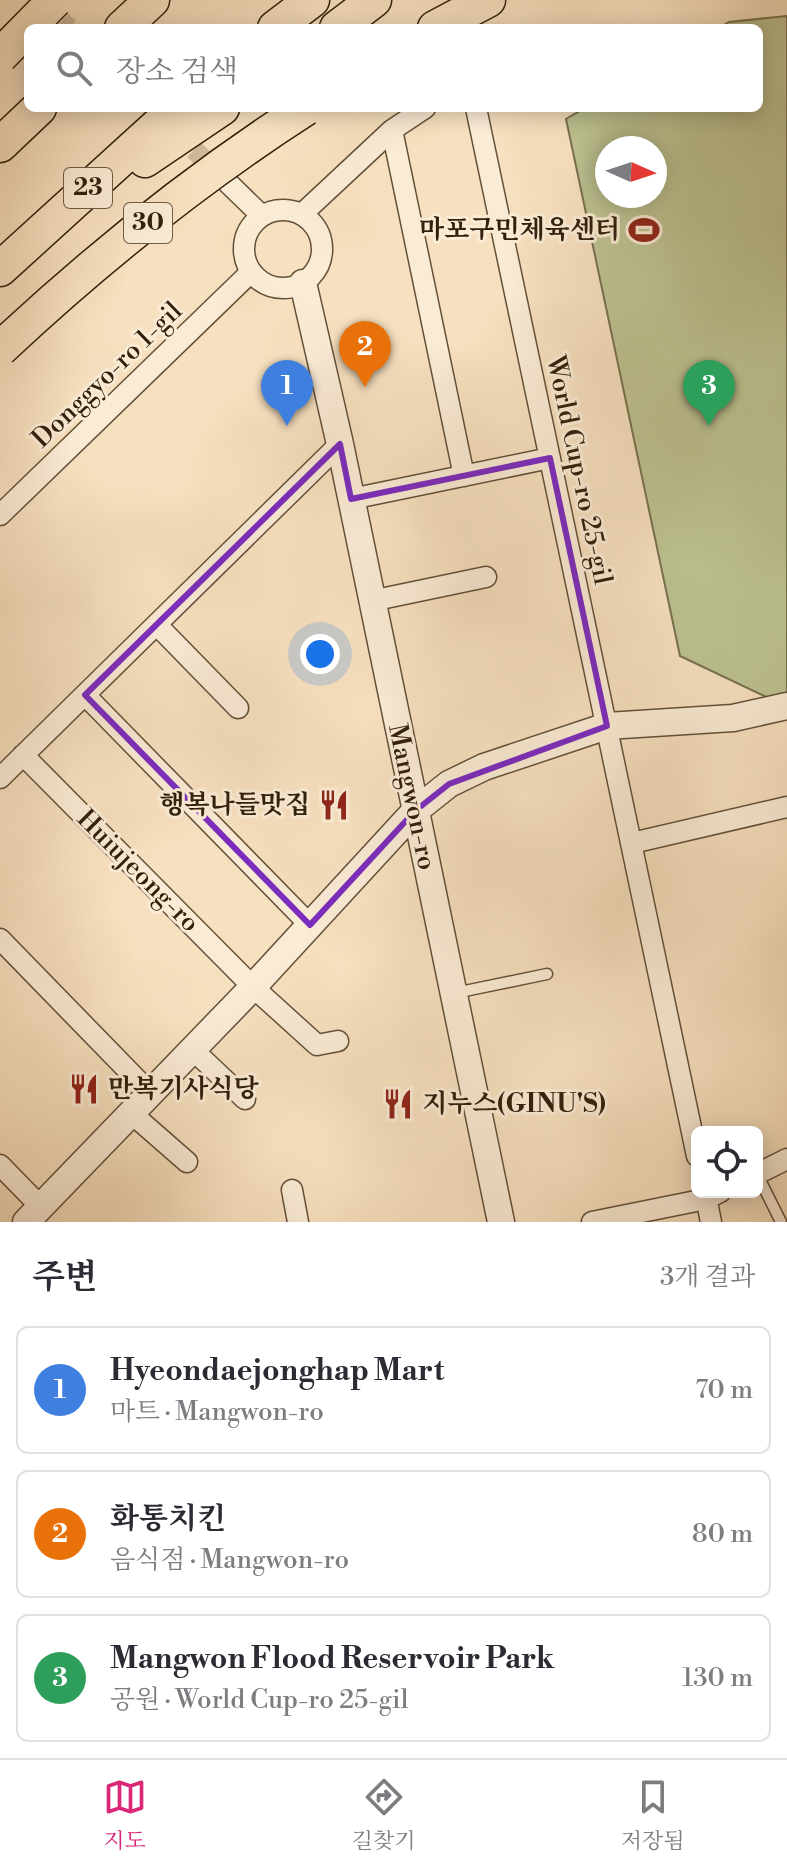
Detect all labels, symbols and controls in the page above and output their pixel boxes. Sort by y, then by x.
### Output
search box [24,24,763,112]
icon: search [52,46,96,90]
text: 장소 검색 [116,53,238,91]
north arrow [595,136,667,208]
road number: 23 [64,168,112,208]
road number: 30 [124,203,172,243]
sports icon: 마포구민체육센터 [627,213,661,247]
place label: 마포구민체육센터 [419,214,620,246]
street label: Donggyo-ro 1-gil [25,295,189,455]
pin: 2 [339,321,391,387]
street label: World Cup-ro 25-gil [539,352,619,588]
pin: 1 [261,360,313,426]
pin: 3 [683,360,735,426]
your location [300,634,340,674]
street label: Mangwon-ro [381,721,443,873]
restaurant icon: 행복나들맛집 [317,788,351,822]
place label: 행복나들맛집 [159,789,310,821]
street label: Huiujeong-ro [70,803,206,939]
restaurant icon: 만복기사식당 [67,1072,101,1106]
place label: 만복기사식당 [108,1073,260,1105]
restaurant icon: 지누스(GINU'S) [381,1087,415,1121]
place label: 지누스(GINU'S) [422,1088,606,1120]
map controls [691,1126,763,1198]
button: locate [691,1126,763,1198]
text: 주변 [32,1257,98,1299]
text: 3개 결과 [660,1261,755,1293]
text: Hyeondaejonghap Mart [110,1352,444,1390]
text: 1 [54,1374,66,1406]
text: 70 m [695,1374,753,1406]
text: 마트 · Mangwon-ro [110,1396,324,1428]
text: 화통치킨 [110,1500,226,1538]
text: 2 [52,1518,68,1550]
text: 80 m [692,1518,753,1550]
text: 음식점 · Mangwon-ro [110,1544,349,1576]
text: Mangwon Flood Reservoir Park [110,1640,554,1678]
text: 3 [52,1662,68,1694]
text: 130 m [682,1662,753,1694]
text: 공원 · World Cup-ro 25-gil [110,1684,408,1716]
tab: 지도 [103,1775,147,1855]
tab: 길찾기 [352,1775,416,1855]
tab: 저장됨 [621,1775,684,1855]

